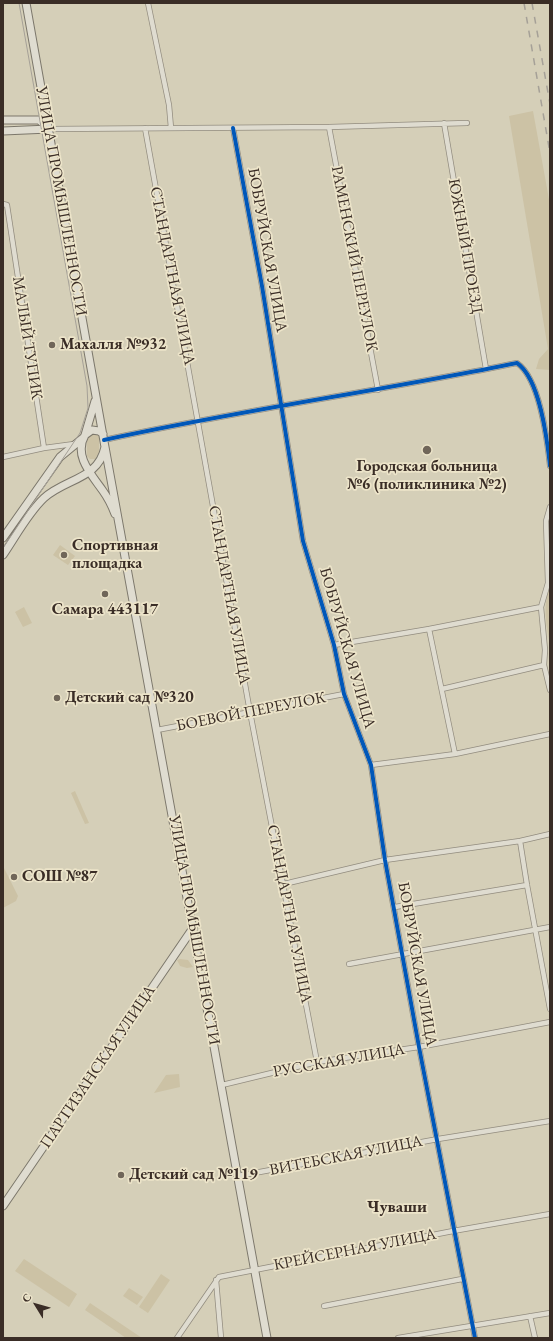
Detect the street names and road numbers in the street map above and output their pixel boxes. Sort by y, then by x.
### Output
street label: УЛИЦА ПРОМЫШЛЕННОСТИ [31,85,91,317]
street label: РАМЕНСКИЙ ПЕРЕУЛОК [327,164,381,354]
street label: БОБРУЙСКАЯ УЛИЦА [243,166,291,334]
street label: ЮЖНЫЙ ПРОЕЗД [444,177,486,315]
street label: СТАНДАРТНАЯ УЛИЦА [145,185,199,367]
street label: МАЛЫЙ ТУПИК [8,275,46,401]
street label: СТАНДАРТНАЯ УЛИЦА [204,504,254,686]
street label: БОБРУЙСКАЯ УЛИЦА [315,565,379,731]
street label: БОЕВОЙ ПЕРЕУЛОК [175,688,327,736]
street label: УЛИЦА ПРОМЫШЛЕННОСТИ [164,814,224,1046]
street label: СТАНДАРТНАЯ УЛИЦА [262,823,316,1005]
street label: БОБРУЙСКАЯ УЛИЦА [393,880,441,1048]
street label: ПАРТИЗАНСКАЯ УЛИЦА [36,982,160,1152]
street label: РУССКАЯ УЛИЦА [272,1040,406,1082]
street label: ВИТЕБСКАЯ УЛИЦА [268,1132,424,1180]
street label: КРЕЙСЕРНАЯ УЛИЦА [272,1225,438,1275]

